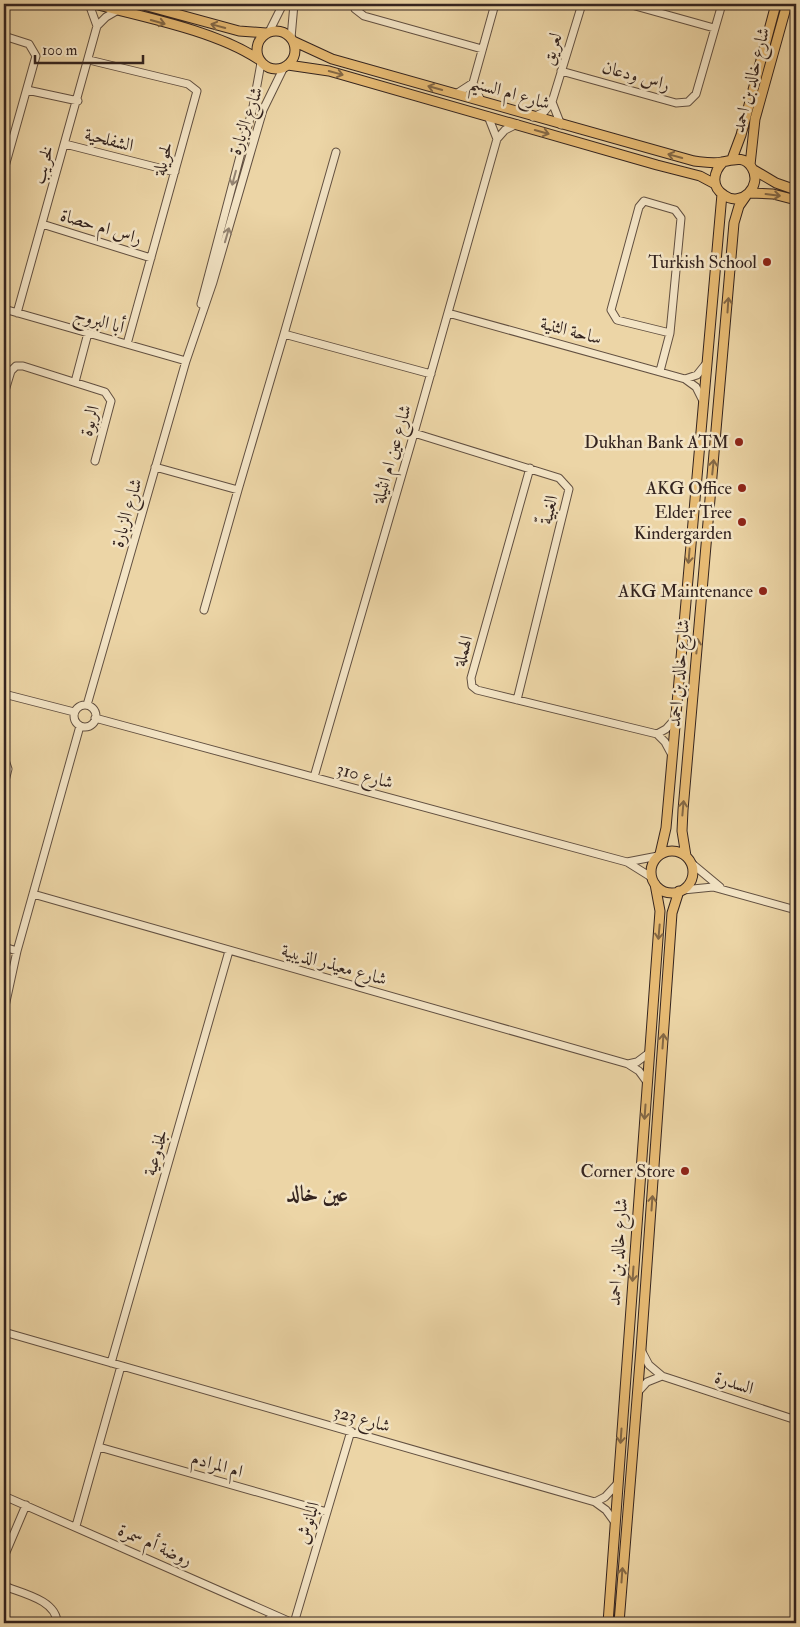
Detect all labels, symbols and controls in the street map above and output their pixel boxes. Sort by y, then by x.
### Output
one-way arrow [150,17,166,27]
one-way arrow [211,21,227,30]
street label: شارع خالد بن احمد [727,25,778,136]
street label: لعريق [536,30,568,68]
scale bar [35,32,142,64]
text: 100 m [42,41,78,60]
street label: راس ودعان [599,55,673,97]
one-way arrow [327,69,343,78]
street label: شارع ام السنيم [465,71,553,121]
one-way arrow [427,83,443,93]
street label: شارع الزبارة [224,84,271,159]
street label: الشفلحية [82,123,136,157]
one-way arrow [534,127,550,137]
street label: لحويلة [147,140,179,179]
street label: لخريب [27,143,59,187]
one-way arrow [668,150,684,160]
one-way arrow [229,170,238,186]
one-way arrow [765,190,781,200]
street label: راس ام حصاة [56,204,145,254]
one-way arrow [222,227,232,243]
place label: Turkish School [648,251,757,274]
marker: Turkish School [761,256,773,268]
one-way arrow [723,297,732,313]
street label: أبا البروج [70,301,128,343]
street label: ساحة الثنية [538,312,604,350]
street label: شارع عين ام انثيلة [367,402,421,508]
street label: الربوة [75,403,105,439]
place label: Dukhan Bank ATM [584,431,729,454]
marker: Dukhan Bank ATM [733,436,745,448]
one-way arrow [708,459,718,475]
street label: شارع الزبارة [106,476,151,551]
place label: AKG Office [645,477,732,500]
marker: AKG Office [736,482,748,494]
street label: الغبيةّ [533,493,564,527]
place label: Elder Tree Kindergarden [634,501,732,545]
marker: Elder Tree Kindergarden [736,516,748,528]
one-way arrow [684,548,694,564]
place label: AKG Maintenance [617,580,753,603]
marker: AKG Maintenance [757,585,769,597]
street label: شارع خالد بن احمد [663,618,698,728]
street label: الهملة [447,633,478,670]
one-way arrow [692,638,702,654]
street label: شارع 310 [333,757,396,797]
one-way arrow [678,800,688,816]
one-way arrow [654,924,663,940]
street label: شارع معيذر الذيبية [278,939,390,994]
one-way arrow [658,1033,668,1049]
one-way arrow [641,1103,650,1119]
street label: لجذوعية [138,1127,174,1179]
place label: Corner Store [581,1160,675,1183]
marker: Corner Store [679,1165,691,1177]
district label: عين خالد [286,1180,348,1208]
one-way arrow [647,1196,656,1212]
street label: شارع خالد بن احمد [603,1197,636,1307]
one-way arrow [628,1266,638,1282]
street label: السدرة [712,1366,756,1400]
street label: شارع 323 [330,1400,393,1441]
one-way arrow [616,1428,626,1444]
street label: ام المرادم [188,1447,245,1487]
street label: البانوش [291,1499,325,1547]
street label: روضة أم سمرة [113,1517,197,1575]
one-way arrow [618,1567,627,1583]

